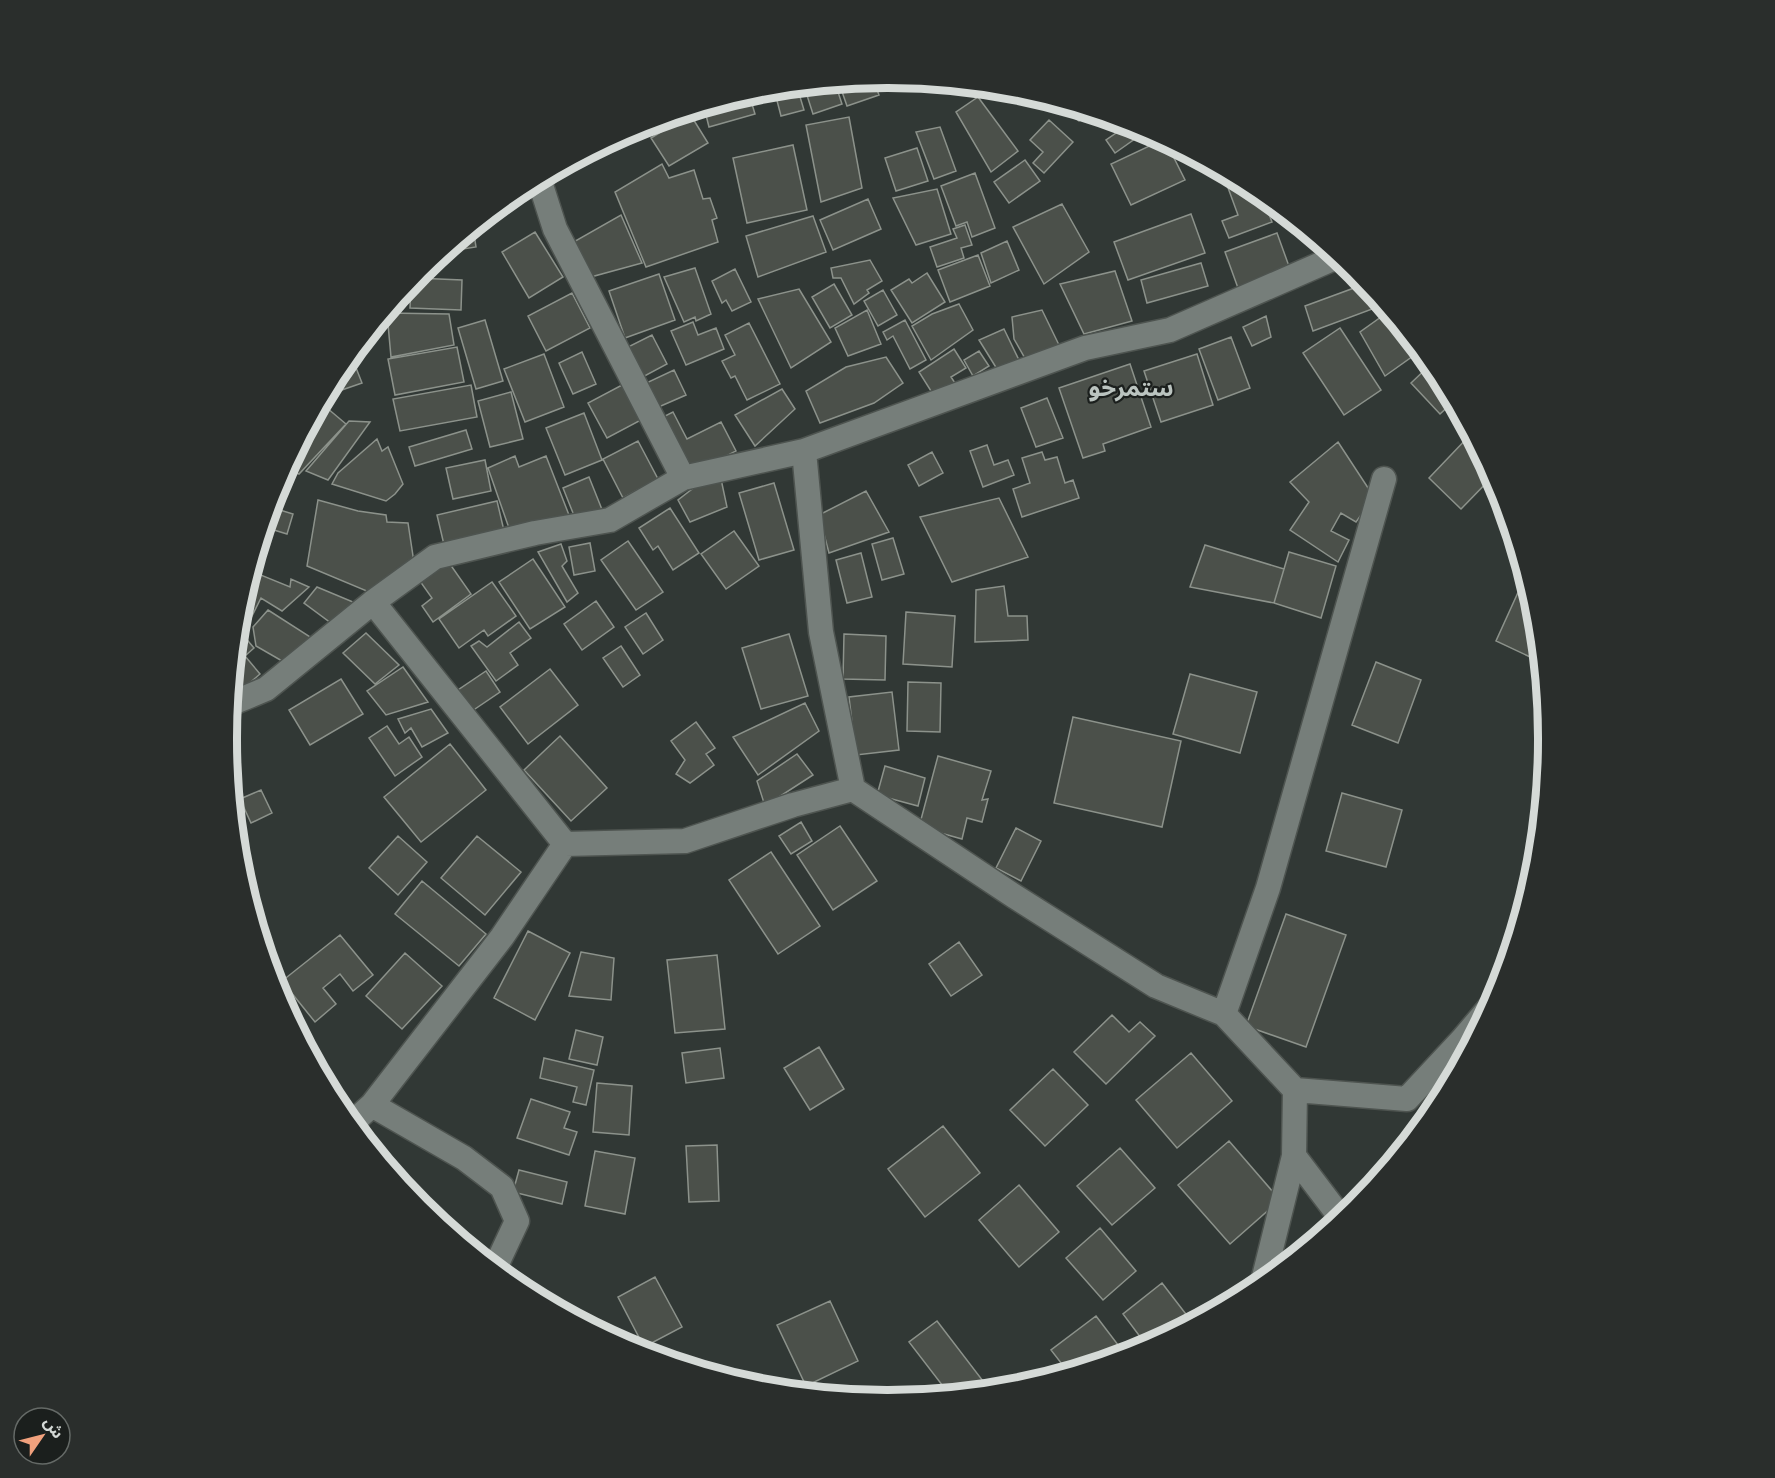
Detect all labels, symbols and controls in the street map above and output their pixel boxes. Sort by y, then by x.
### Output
district label: ستمرخو [1088,371,1174,403]
north arrow [12,1406,72,1466]
text: ش [40,1413,69,1442]

